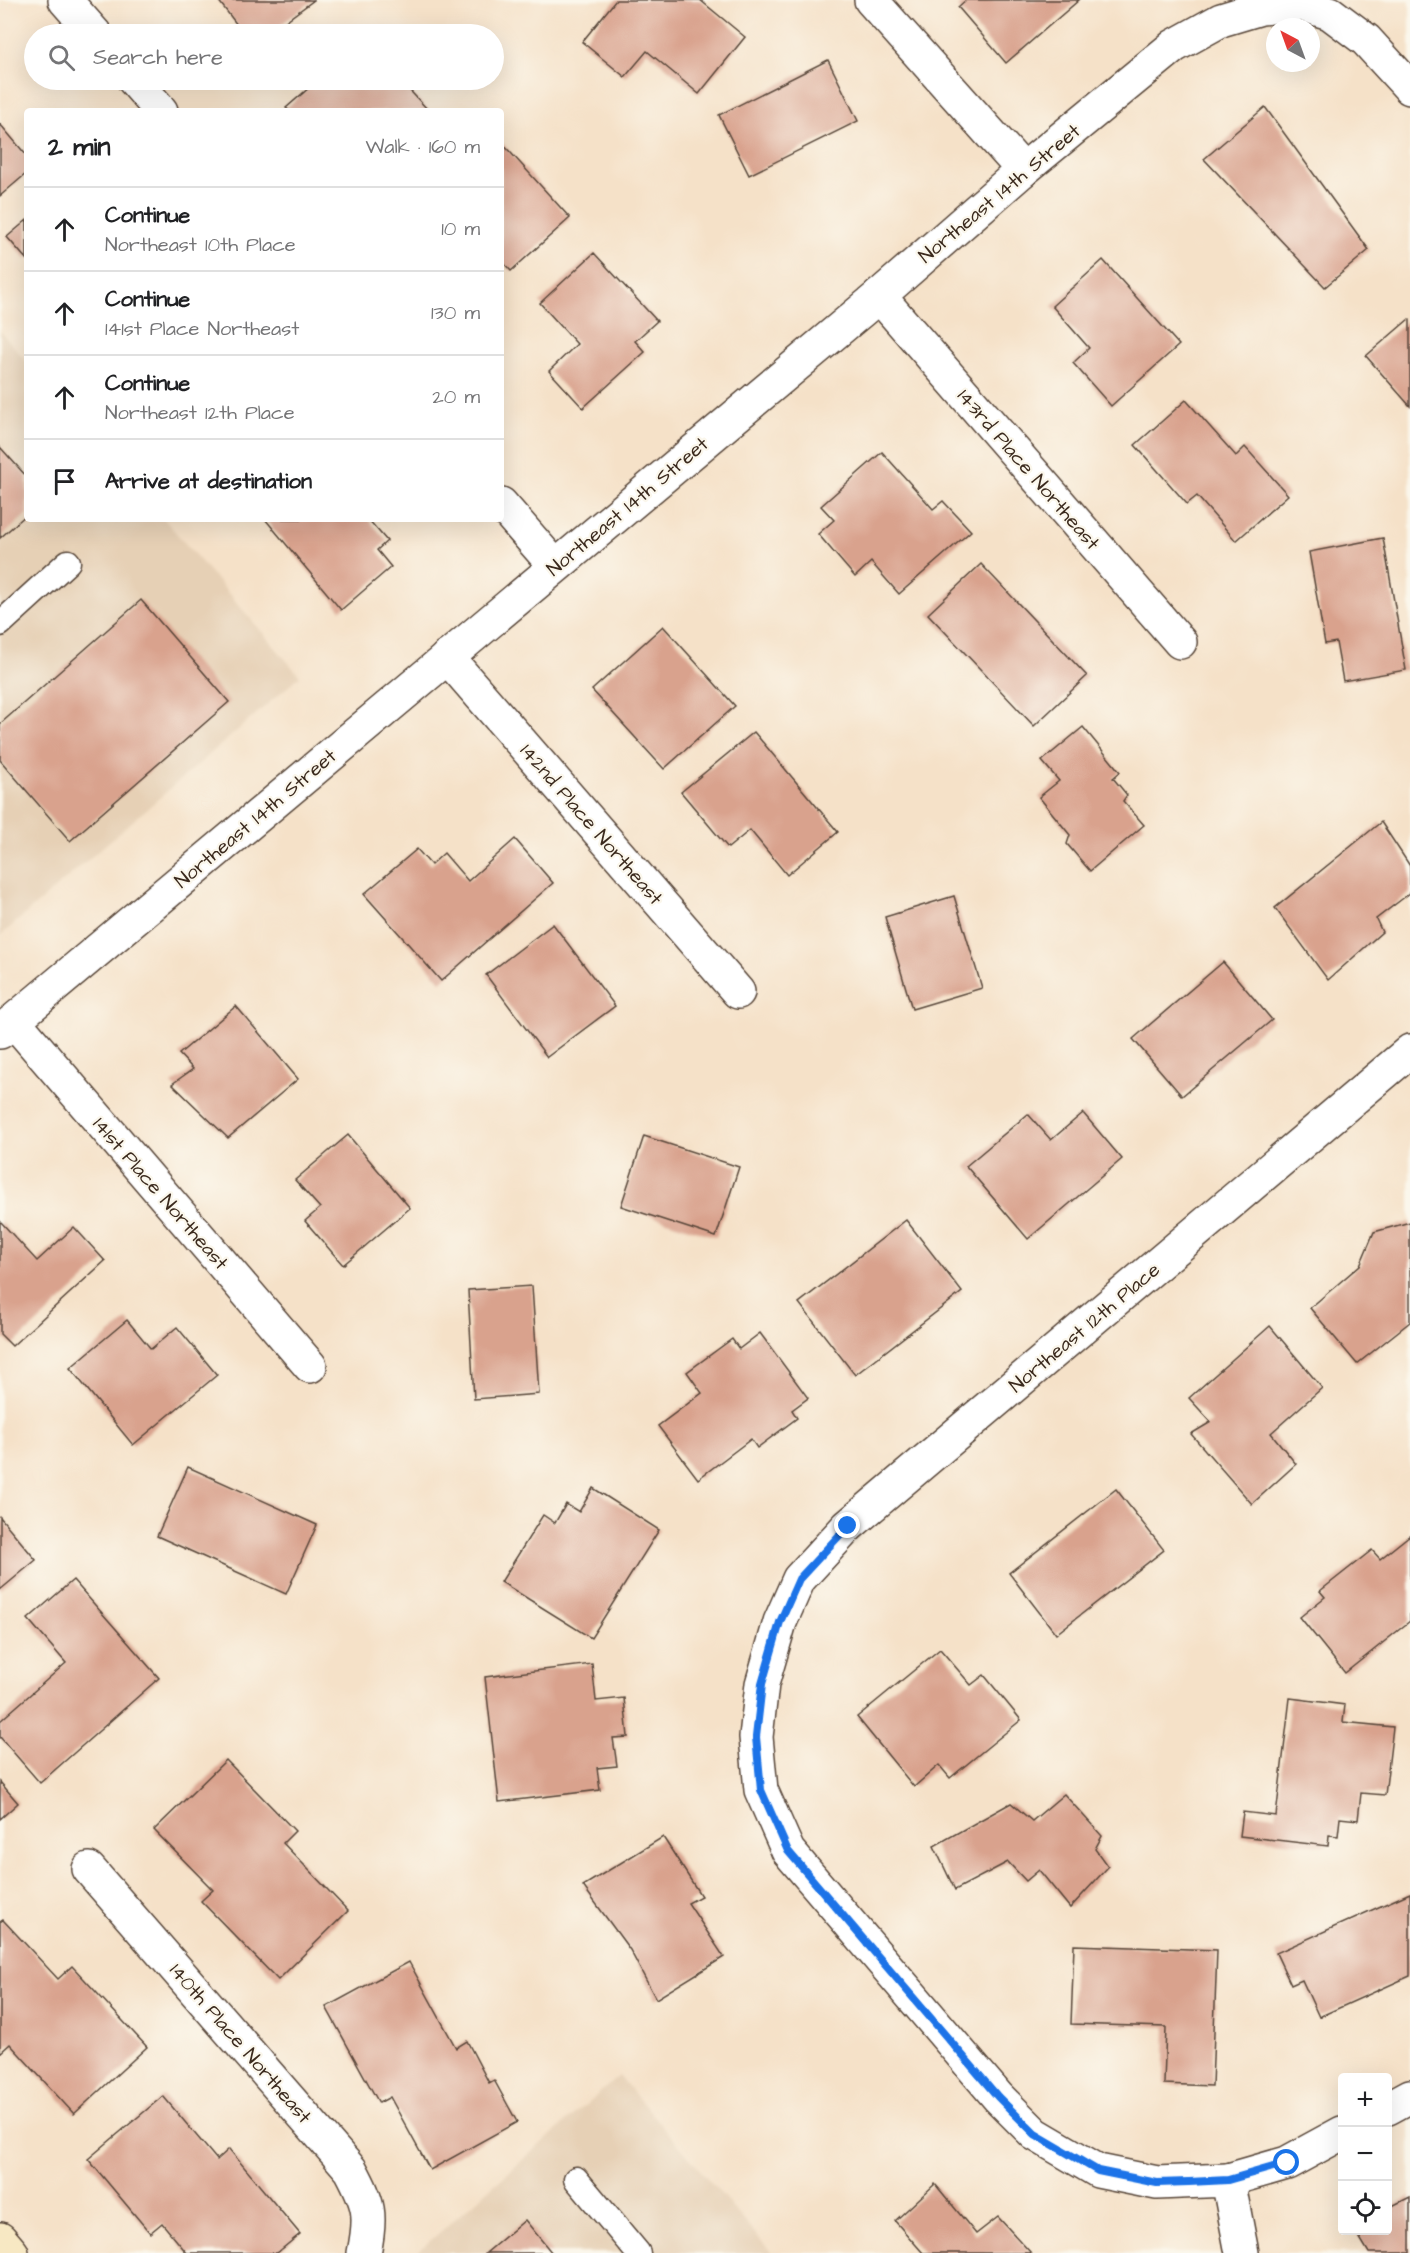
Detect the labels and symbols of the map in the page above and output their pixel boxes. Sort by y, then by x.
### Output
north arrow [1266,18,1320,72]
street label: Northeast 14th Street [913,118,1087,270]
street label: 143rd Place Northeast [950,383,1106,556]
street label: Northeast 14th Street [541,431,715,583]
street label: 142nd Place Northeast [513,738,669,911]
street label: Northeast 14th Street [169,743,343,895]
street label: 141st Place Northeast [86,1111,235,1276]
street label: Northeast 12th Place [1003,1256,1166,1399]
route end [834,1512,860,1538]
street label: 140th Place Northeast [163,1957,318,2130]
route start [1273,2149,1299,2175]

